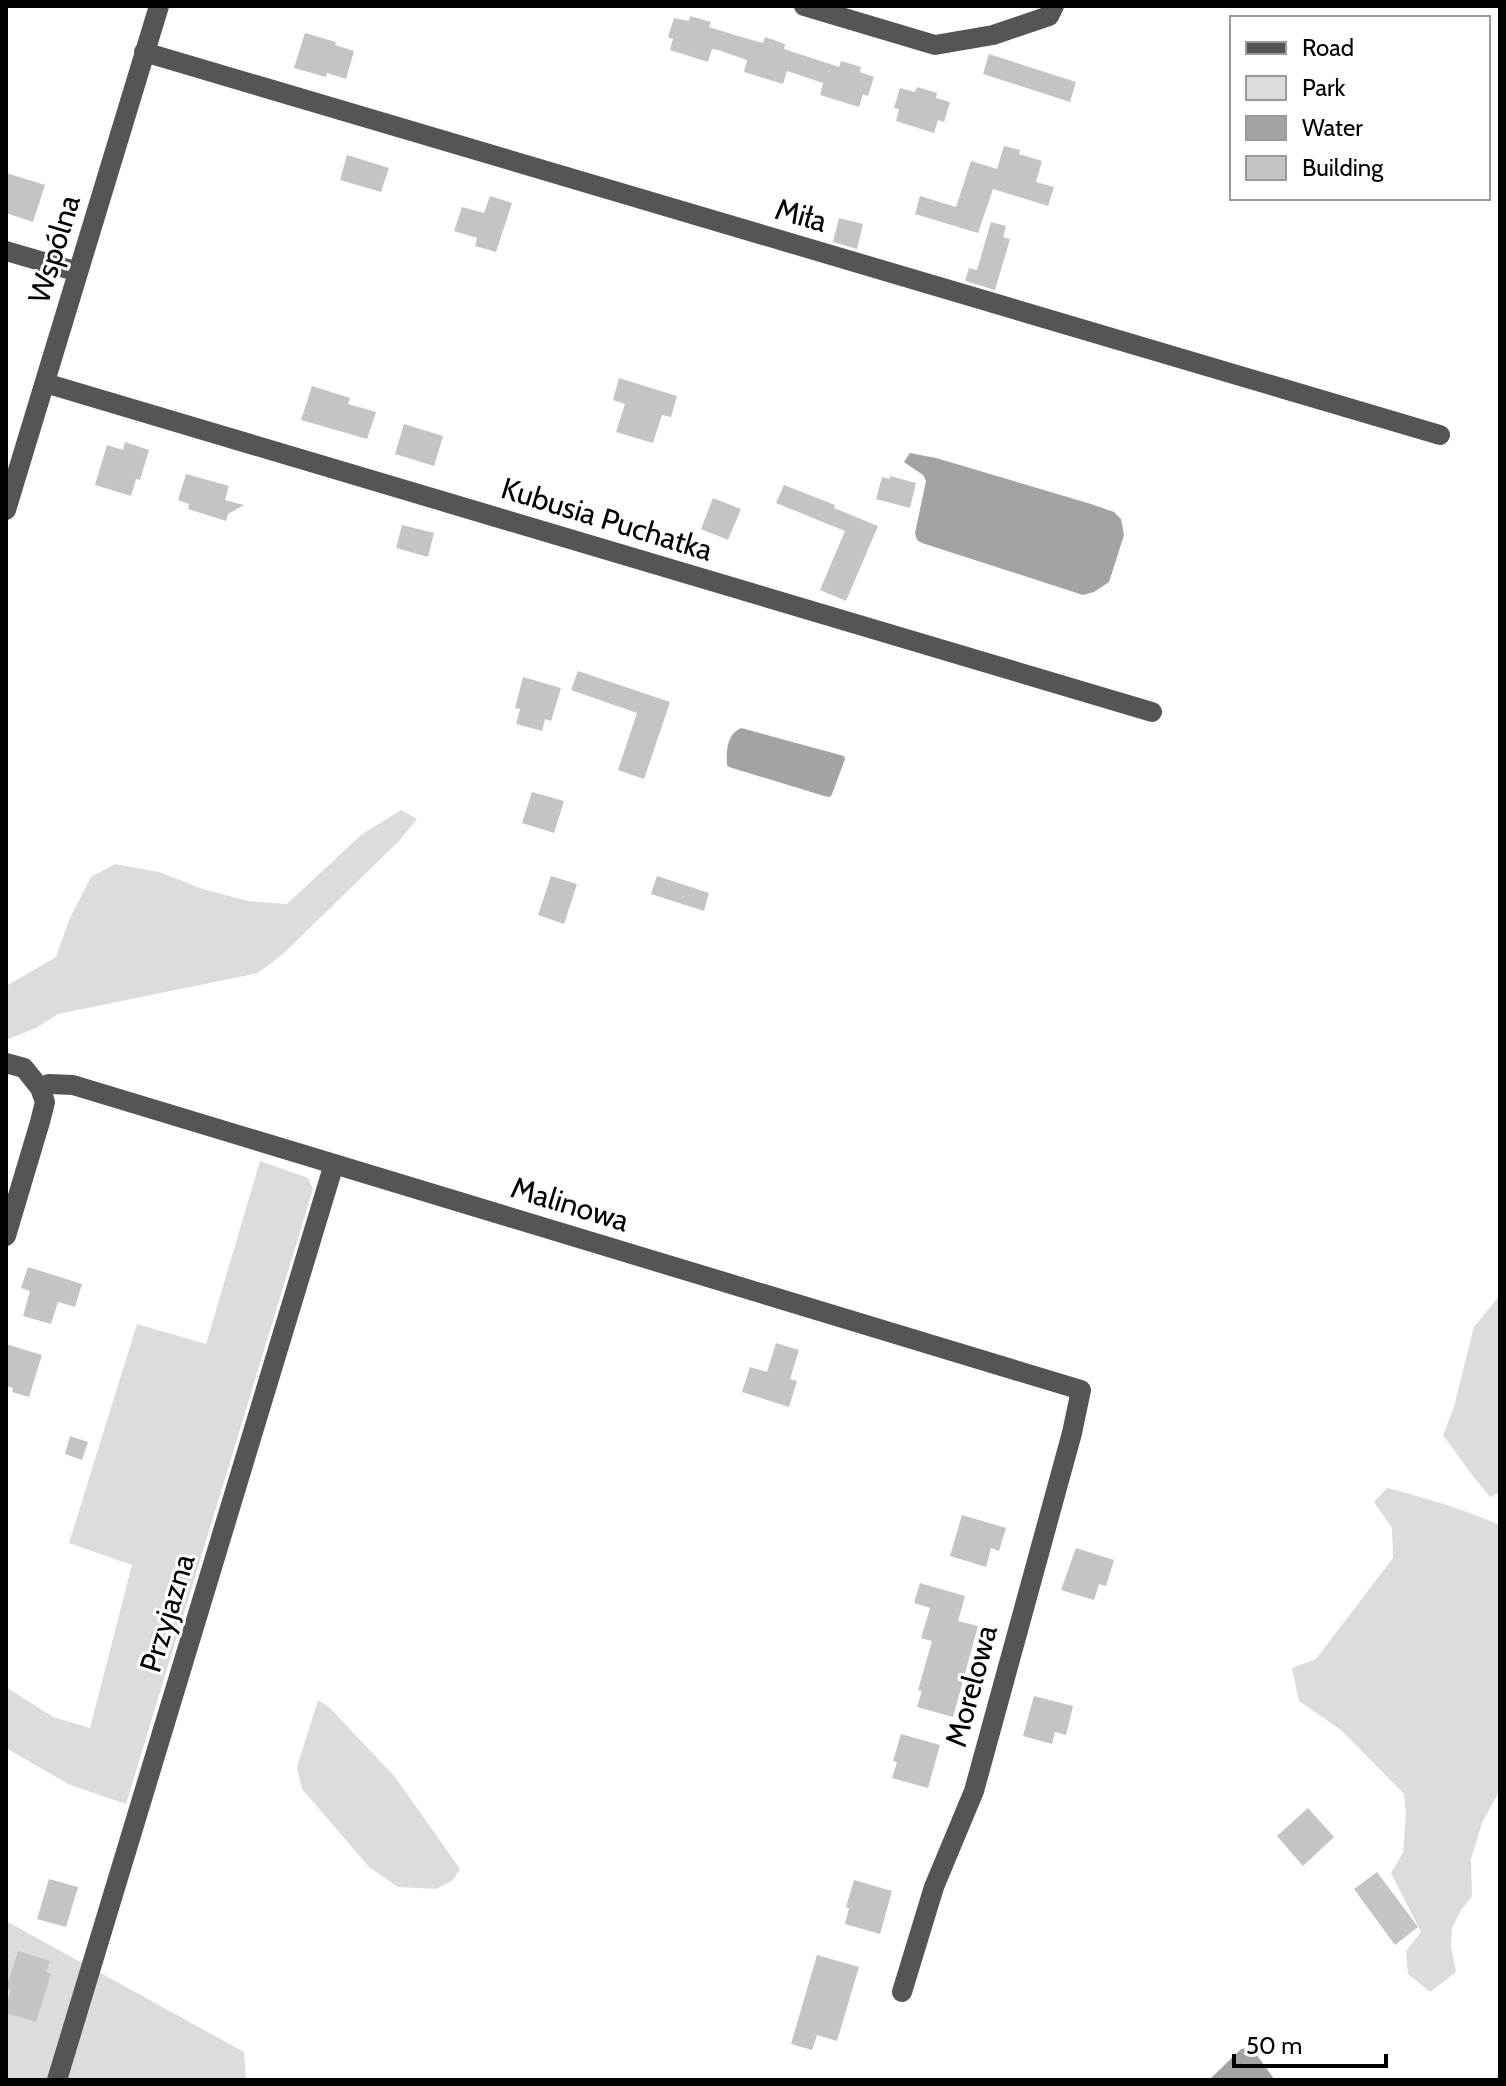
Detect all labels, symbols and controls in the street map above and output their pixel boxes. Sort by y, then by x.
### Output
legend [1230,16,1490,200]
text: Road [1302,33,1354,62]
text: Park [1302,73,1345,102]
text: Water [1302,113,1363,142]
text: Building [1302,153,1384,182]
street label: Wspólna [20,190,88,308]
street label: Miła [771,190,832,240]
street label: Kubusia Puchatka [497,469,718,569]
street label: Malinowa [507,1169,634,1240]
street label: Przyjazna [132,1549,203,1677]
street label: Morelowa [937,1621,1005,1751]
scale bar [1234,2018,1386,2068]
text: 50 m [1246,2031,1302,2060]

